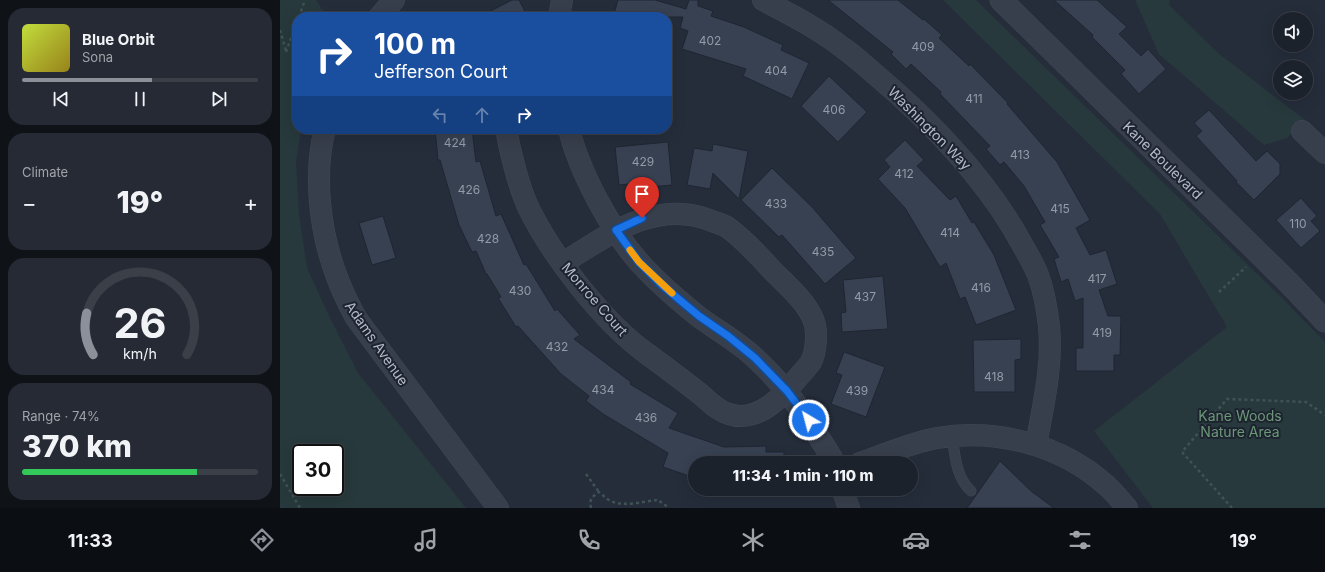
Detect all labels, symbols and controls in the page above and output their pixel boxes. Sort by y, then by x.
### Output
map controls [1273,12,1313,100]
button: sound [1273,12,1313,52]
text: 100 m [374,27,456,61]
icon: right [308,28,360,80]
text: Blue Orbit [82,30,155,49]
house number: 402 [699,33,721,48]
house number: 409 [912,39,934,54]
text: Sona [82,49,113,65]
button: layers [1273,60,1313,100]
text: Jefferson Court [374,61,508,82]
house number: 404 [764,63,788,78]
street label: Washington Way [885,83,975,173]
icon: previous [50,88,72,110]
icon: pause [129,88,151,110]
icon: next [208,88,230,110]
house number: 411 [965,91,983,106]
house number: 406 [823,102,845,117]
icon: left [429,104,451,126]
icon: ahead [471,104,493,126]
icon: right [513,104,535,126]
street label: Kane Boulevard [1120,118,1206,202]
house number: 424 [444,135,467,150]
house number: 413 [1010,147,1030,162]
house number: 429 [632,154,654,169]
text: Climate [22,164,68,180]
house number: 412 [894,166,914,181]
pin [625,177,659,218]
house number: 426 [458,182,480,197]
icon: arrive [631,183,653,205]
text: 19° [117,184,163,220]
text: − [22,190,37,216]
text: + [243,190,258,216]
house number: 433 [765,196,787,211]
house number: 415 [1050,201,1070,216]
house number: 110 [1289,216,1307,231]
house number: 414 [940,225,960,240]
house number: 428 [477,231,499,246]
house number: 435 [812,244,834,259]
street label: Monroe Court [558,259,632,340]
house number: 417 [1087,271,1107,286]
house number: 416 [971,280,991,295]
house number: 430 [509,283,531,298]
house number: 437 [854,289,876,304]
text: 26 [113,297,167,347]
street label: Adams Avenue [342,298,412,388]
house number: 419 [1092,325,1112,340]
house number: 432 [546,339,568,354]
text: km/h [123,344,157,361]
house number: 418 [984,369,1004,384]
house number: 434 [592,382,615,397]
house number: 439 [846,383,868,398]
position arrow [788,399,830,441]
park label: Kane Woods Nature Area [1198,407,1282,440]
text: Range · 74% [22,408,100,424]
house number: 436 [635,410,657,425]
text: 370 km [22,428,132,464]
speed limit sign: 30 [292,444,344,496]
text: 11:34 · 1 min · 110 m [733,466,873,485]
icon: directions [248,526,276,554]
icon: music [412,526,440,554]
icon: phone [575,526,603,554]
icon: climate [739,526,767,554]
icon: car [902,526,930,554]
icon: filters [1066,526,1094,554]
text: 11:33 [68,530,113,551]
text: 19° [1229,530,1257,551]

